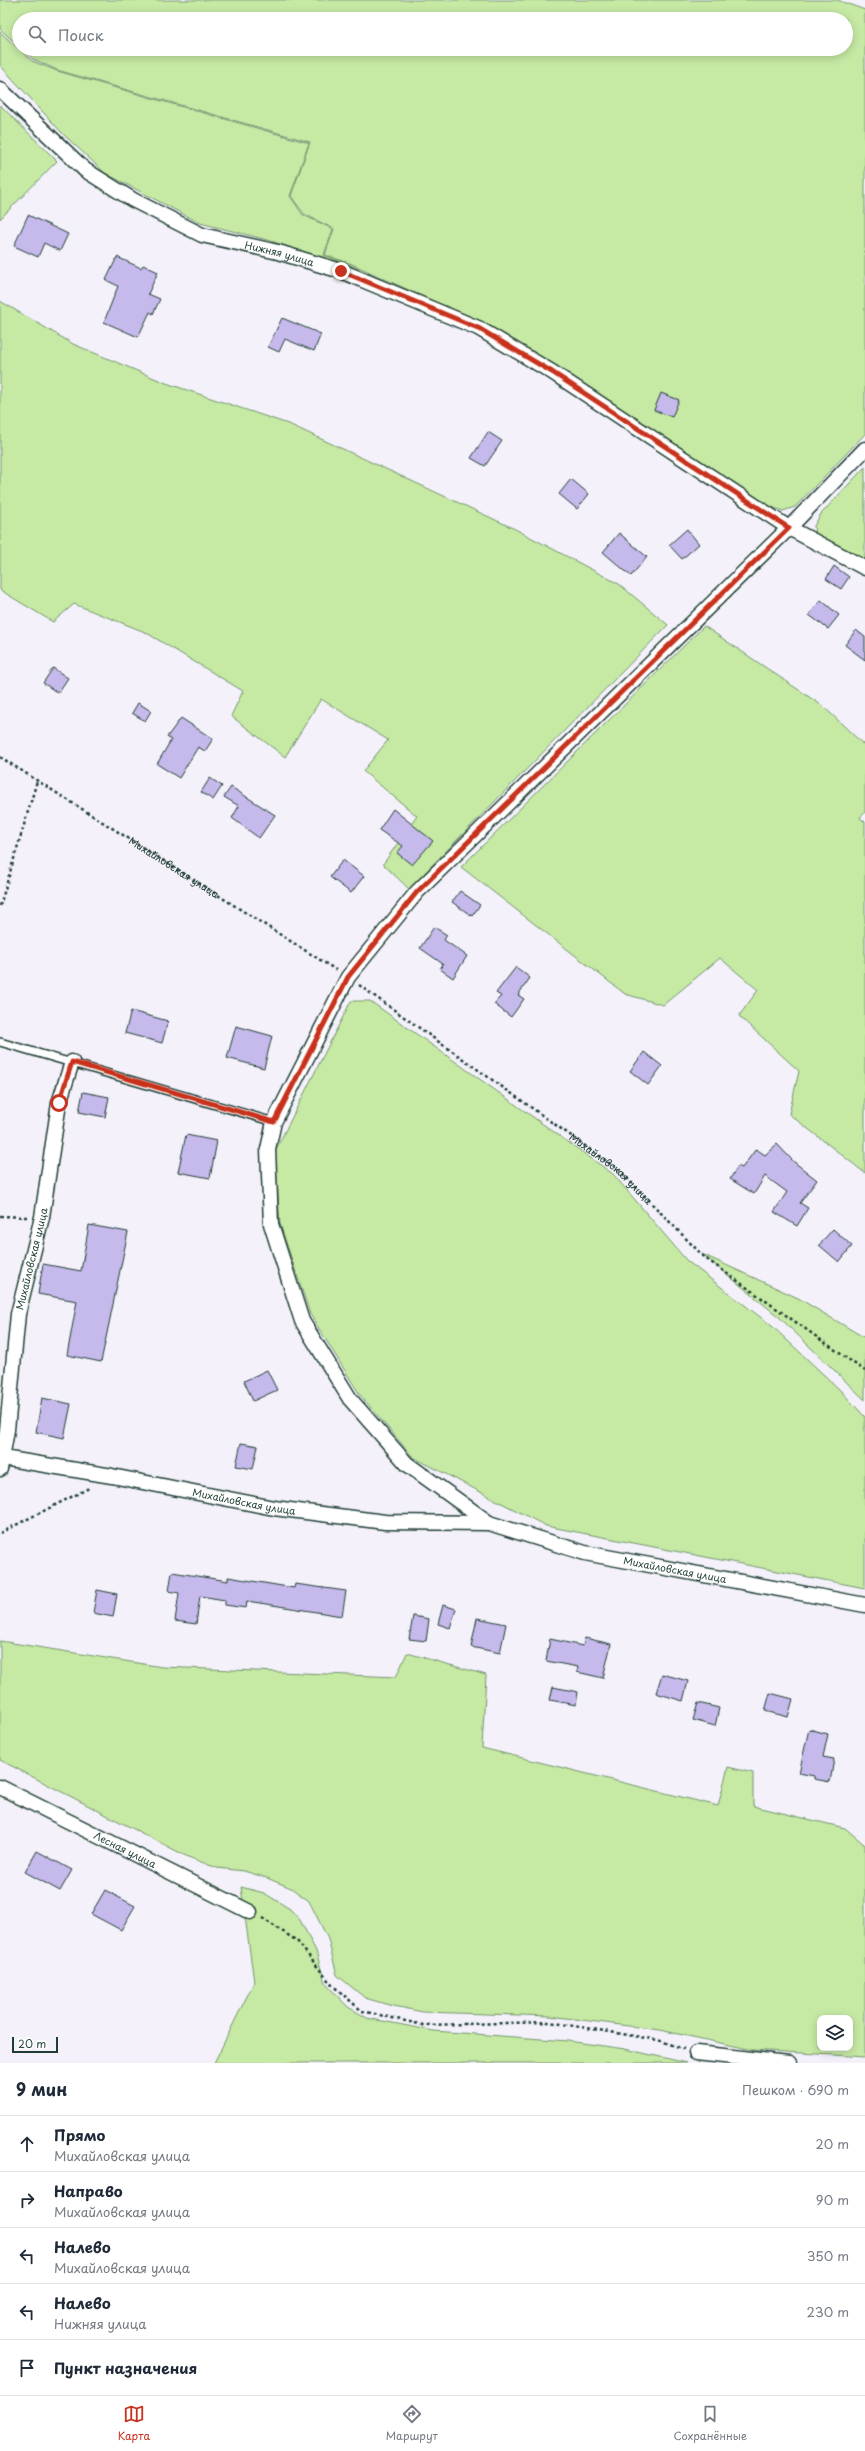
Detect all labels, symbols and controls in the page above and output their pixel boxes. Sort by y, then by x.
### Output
search box [12,12,853,56]
icon: search [26,23,48,45]
text: Поиск [58,23,104,46]
street label: Нижняя улица [243,237,317,270]
route end [332,262,350,280]
street label: Михайловская улица [126,833,223,902]
route start [50,1094,68,1112]
street label: Михайловская улица [567,1129,657,1208]
street label: Михайловская улица [11,1206,50,1311]
street label: Михайловская улица [191,1484,297,1518]
street label: Михайловская улица [622,1552,729,1586]
street label: Лесная улица [92,1827,160,1871]
map controls [817,2015,853,2051]
button: layers [817,2015,853,2051]
scale bar [12,2035,58,2054]
text: 20 m [18,2035,46,2052]
text: 9 мин [16,2076,67,2102]
text: Пешком · 690 m [742,2080,849,2099]
text: Прямо [54,2123,105,2146]
icon: ahead [16,2133,38,2155]
text: 20 m [815,2134,849,2153]
text: Михайловская улица [54,2146,190,2165]
text: Направо [54,2179,123,2202]
icon: right [16,2189,38,2211]
text: 90 m [816,2190,849,2209]
text: Михайловская улица [54,2202,190,2221]
text: Налево [54,2235,111,2258]
icon: left [16,2245,38,2267]
text: 350 m [807,2246,849,2265]
text: Михайловская улица [54,2258,190,2277]
text: Налево [54,2291,111,2314]
icon: left [16,2301,38,2323]
text: 230 m [807,2302,849,2321]
text: Нижняя улица [54,2314,147,2333]
text: Пункт назначения [54,2356,197,2379]
icon: arrive [16,2357,38,2379]
tab: Карта [118,2403,150,2444]
tab: Маршрут [386,2403,438,2444]
tab: Сохранённые [674,2403,747,2444]

